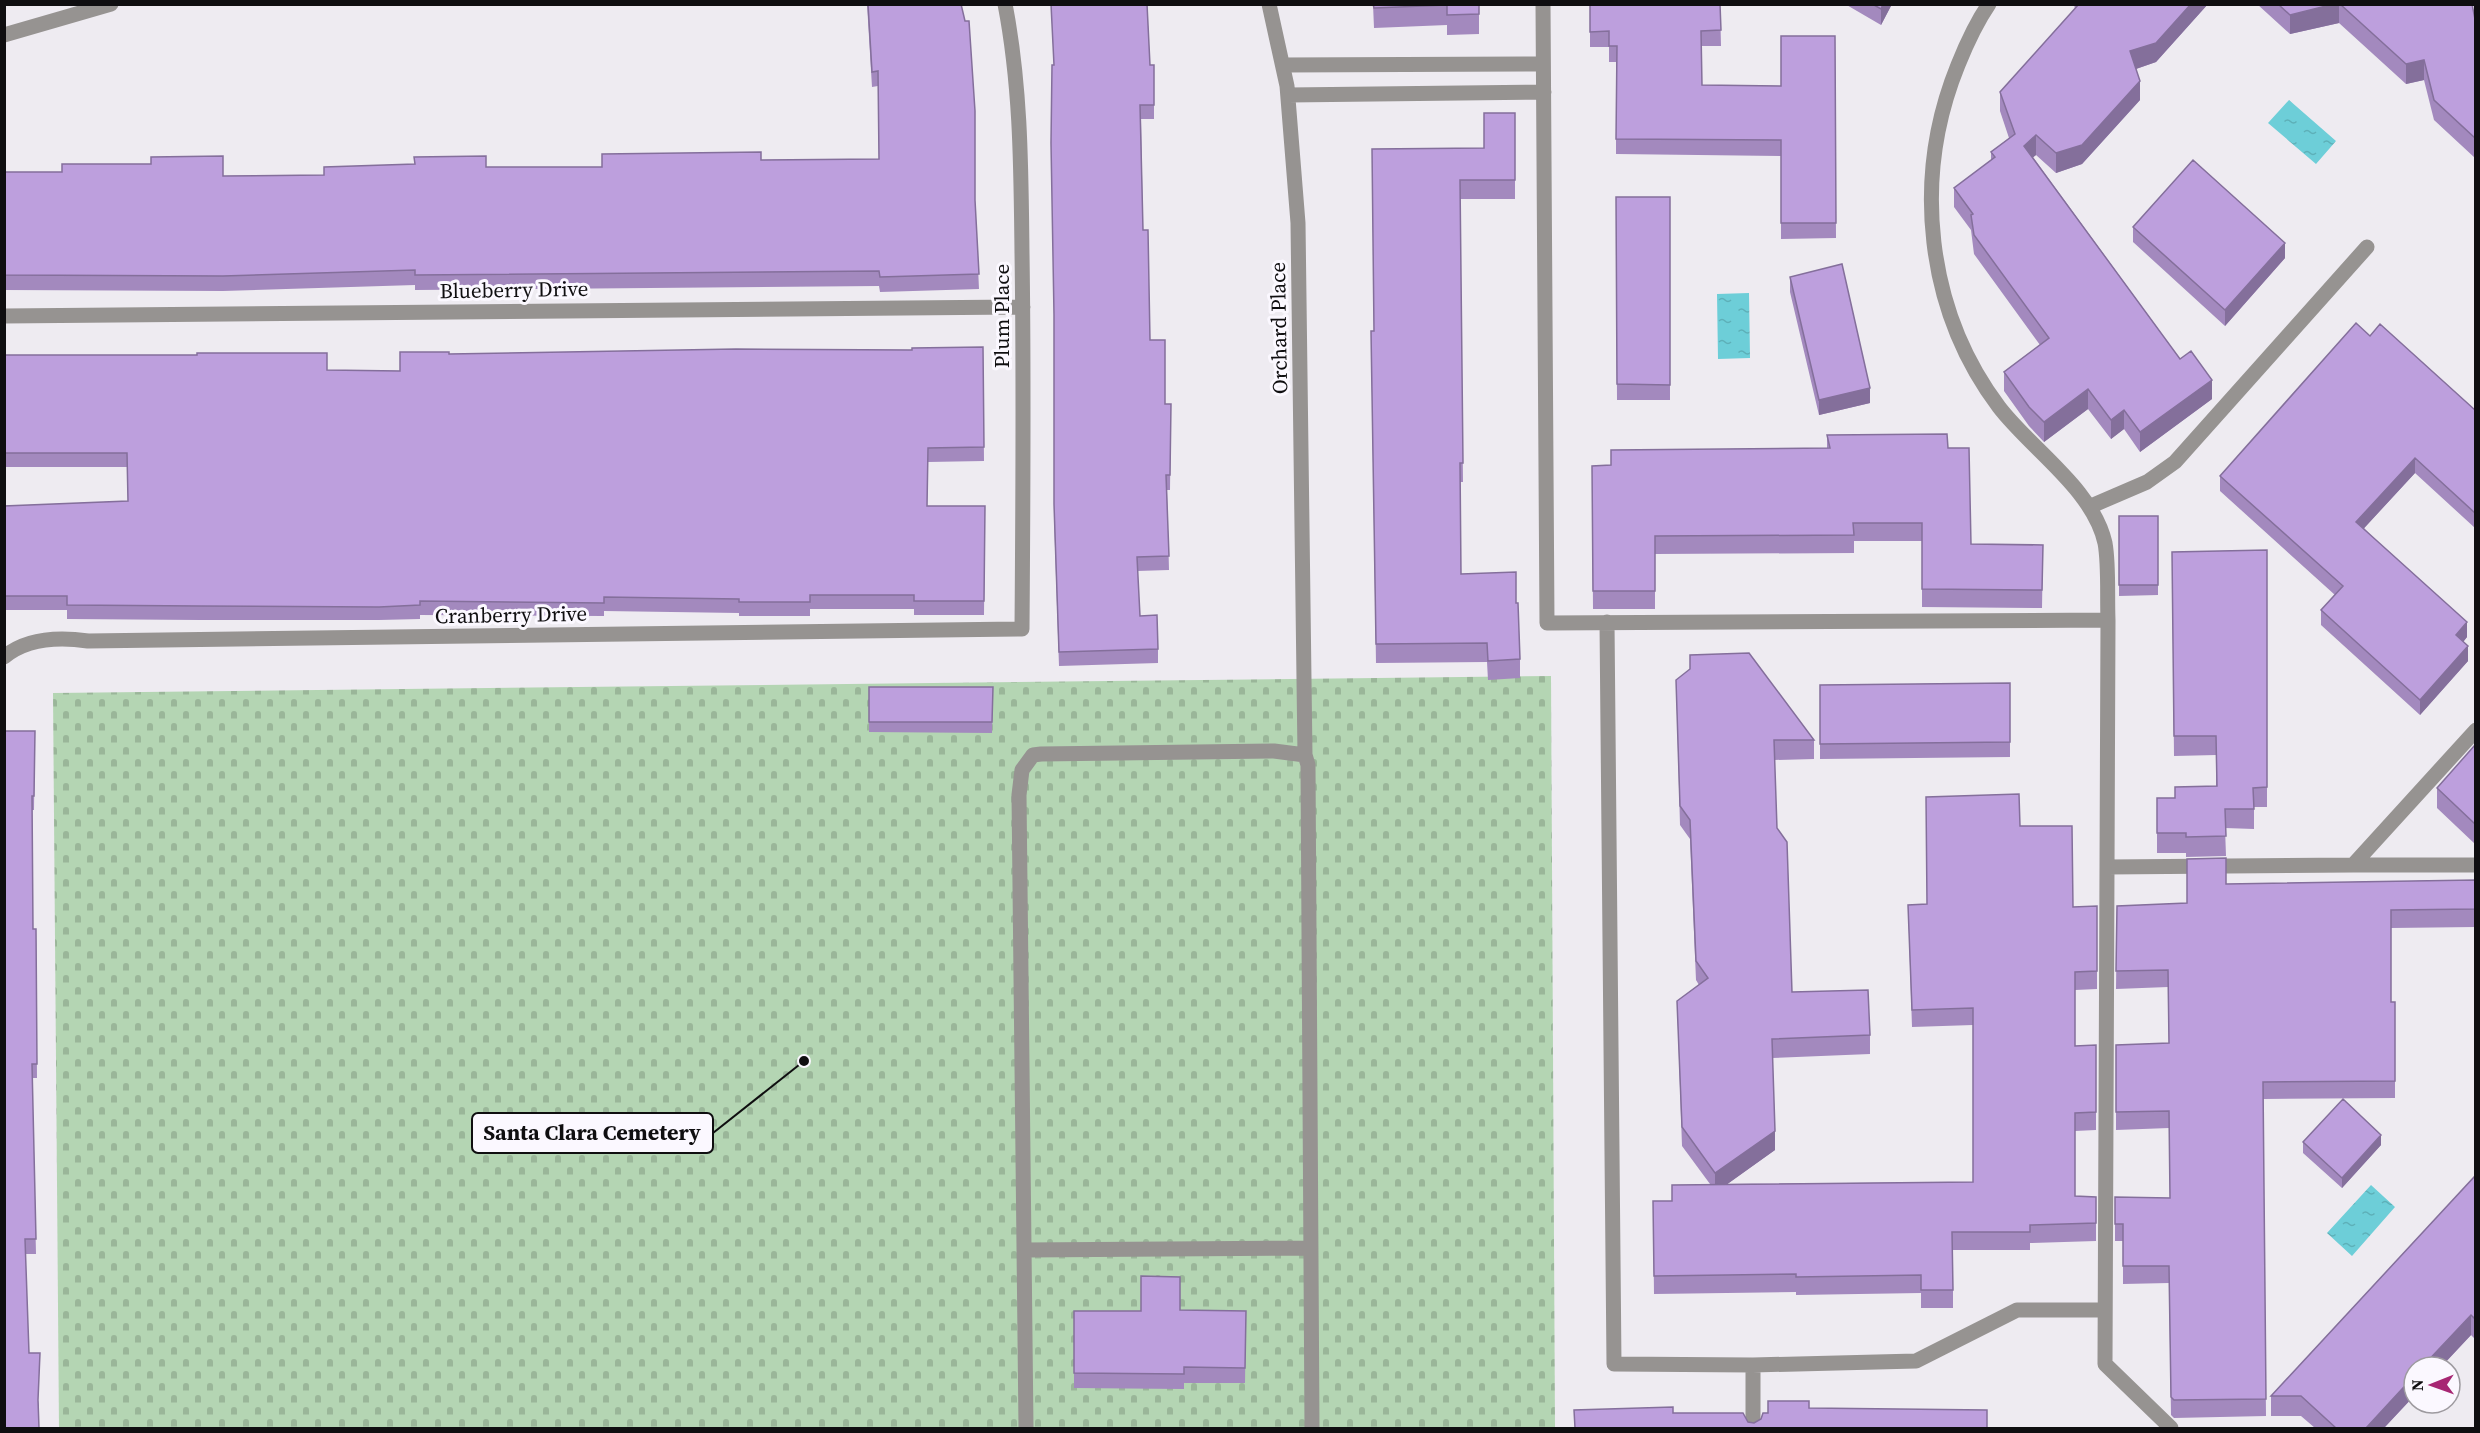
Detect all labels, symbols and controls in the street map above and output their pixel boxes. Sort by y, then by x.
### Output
street label: Orchard Place [1263,262,1294,394]
street label: Plum Place [987,264,1016,368]
street label: Blueberry Drive [439,274,589,305]
street label: Cranberry Drive [435,599,587,630]
callout: Santa Clara Cemetery [472,1113,713,1153]
text: Santa Clara Cemetery [483,1117,701,1147]
north arrow [2402,1355,2462,1415]
text: N [2406,1379,2428,1391]

